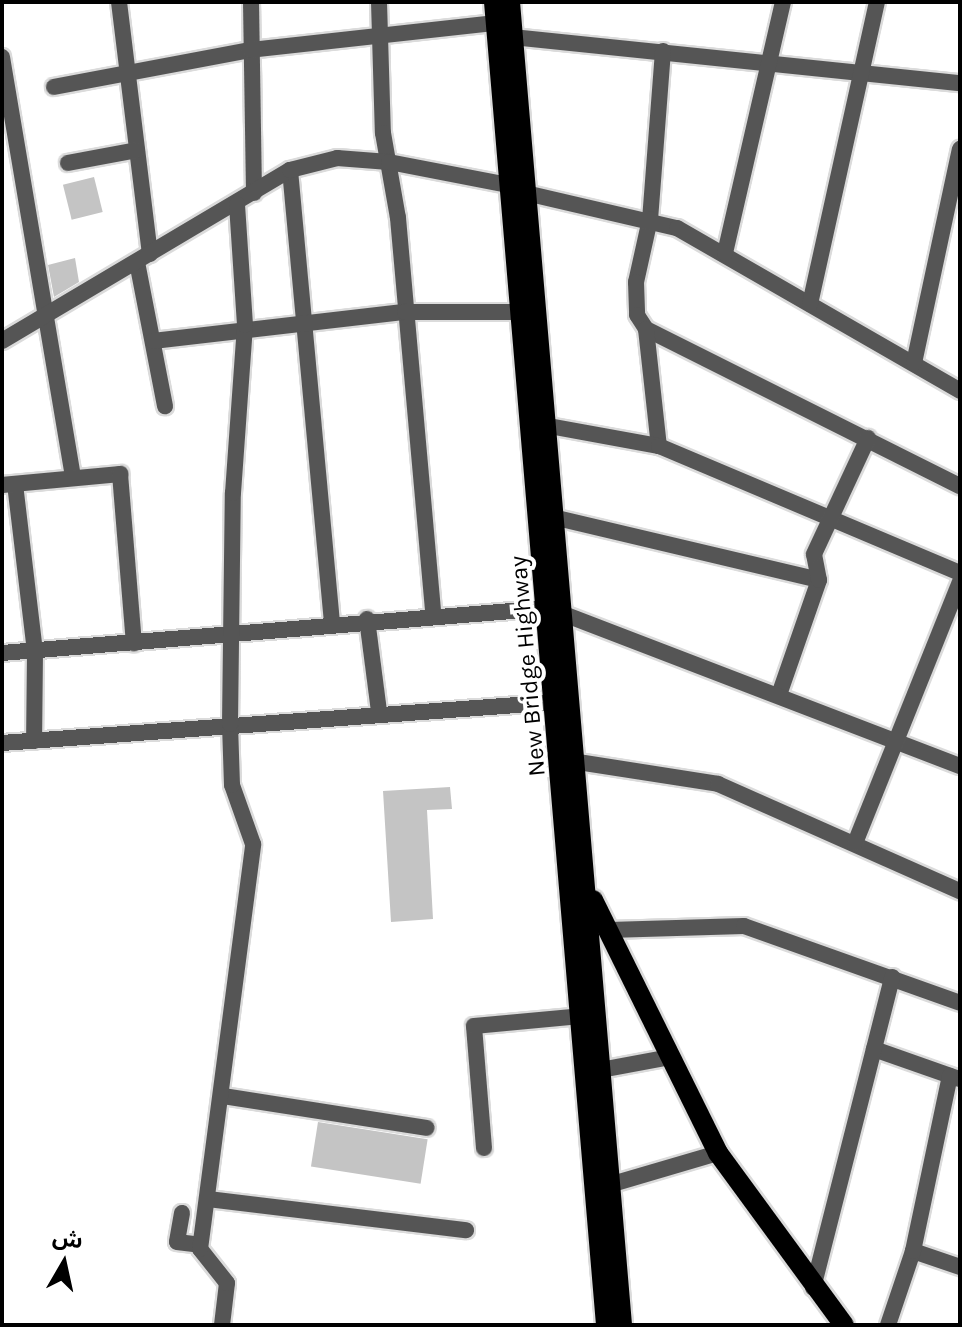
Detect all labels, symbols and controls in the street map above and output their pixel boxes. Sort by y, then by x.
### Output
street label: New Bridge Highway [504,554,552,778]
north arrow [24,1223,104,1303]
text: ش [51,1224,85,1254]

